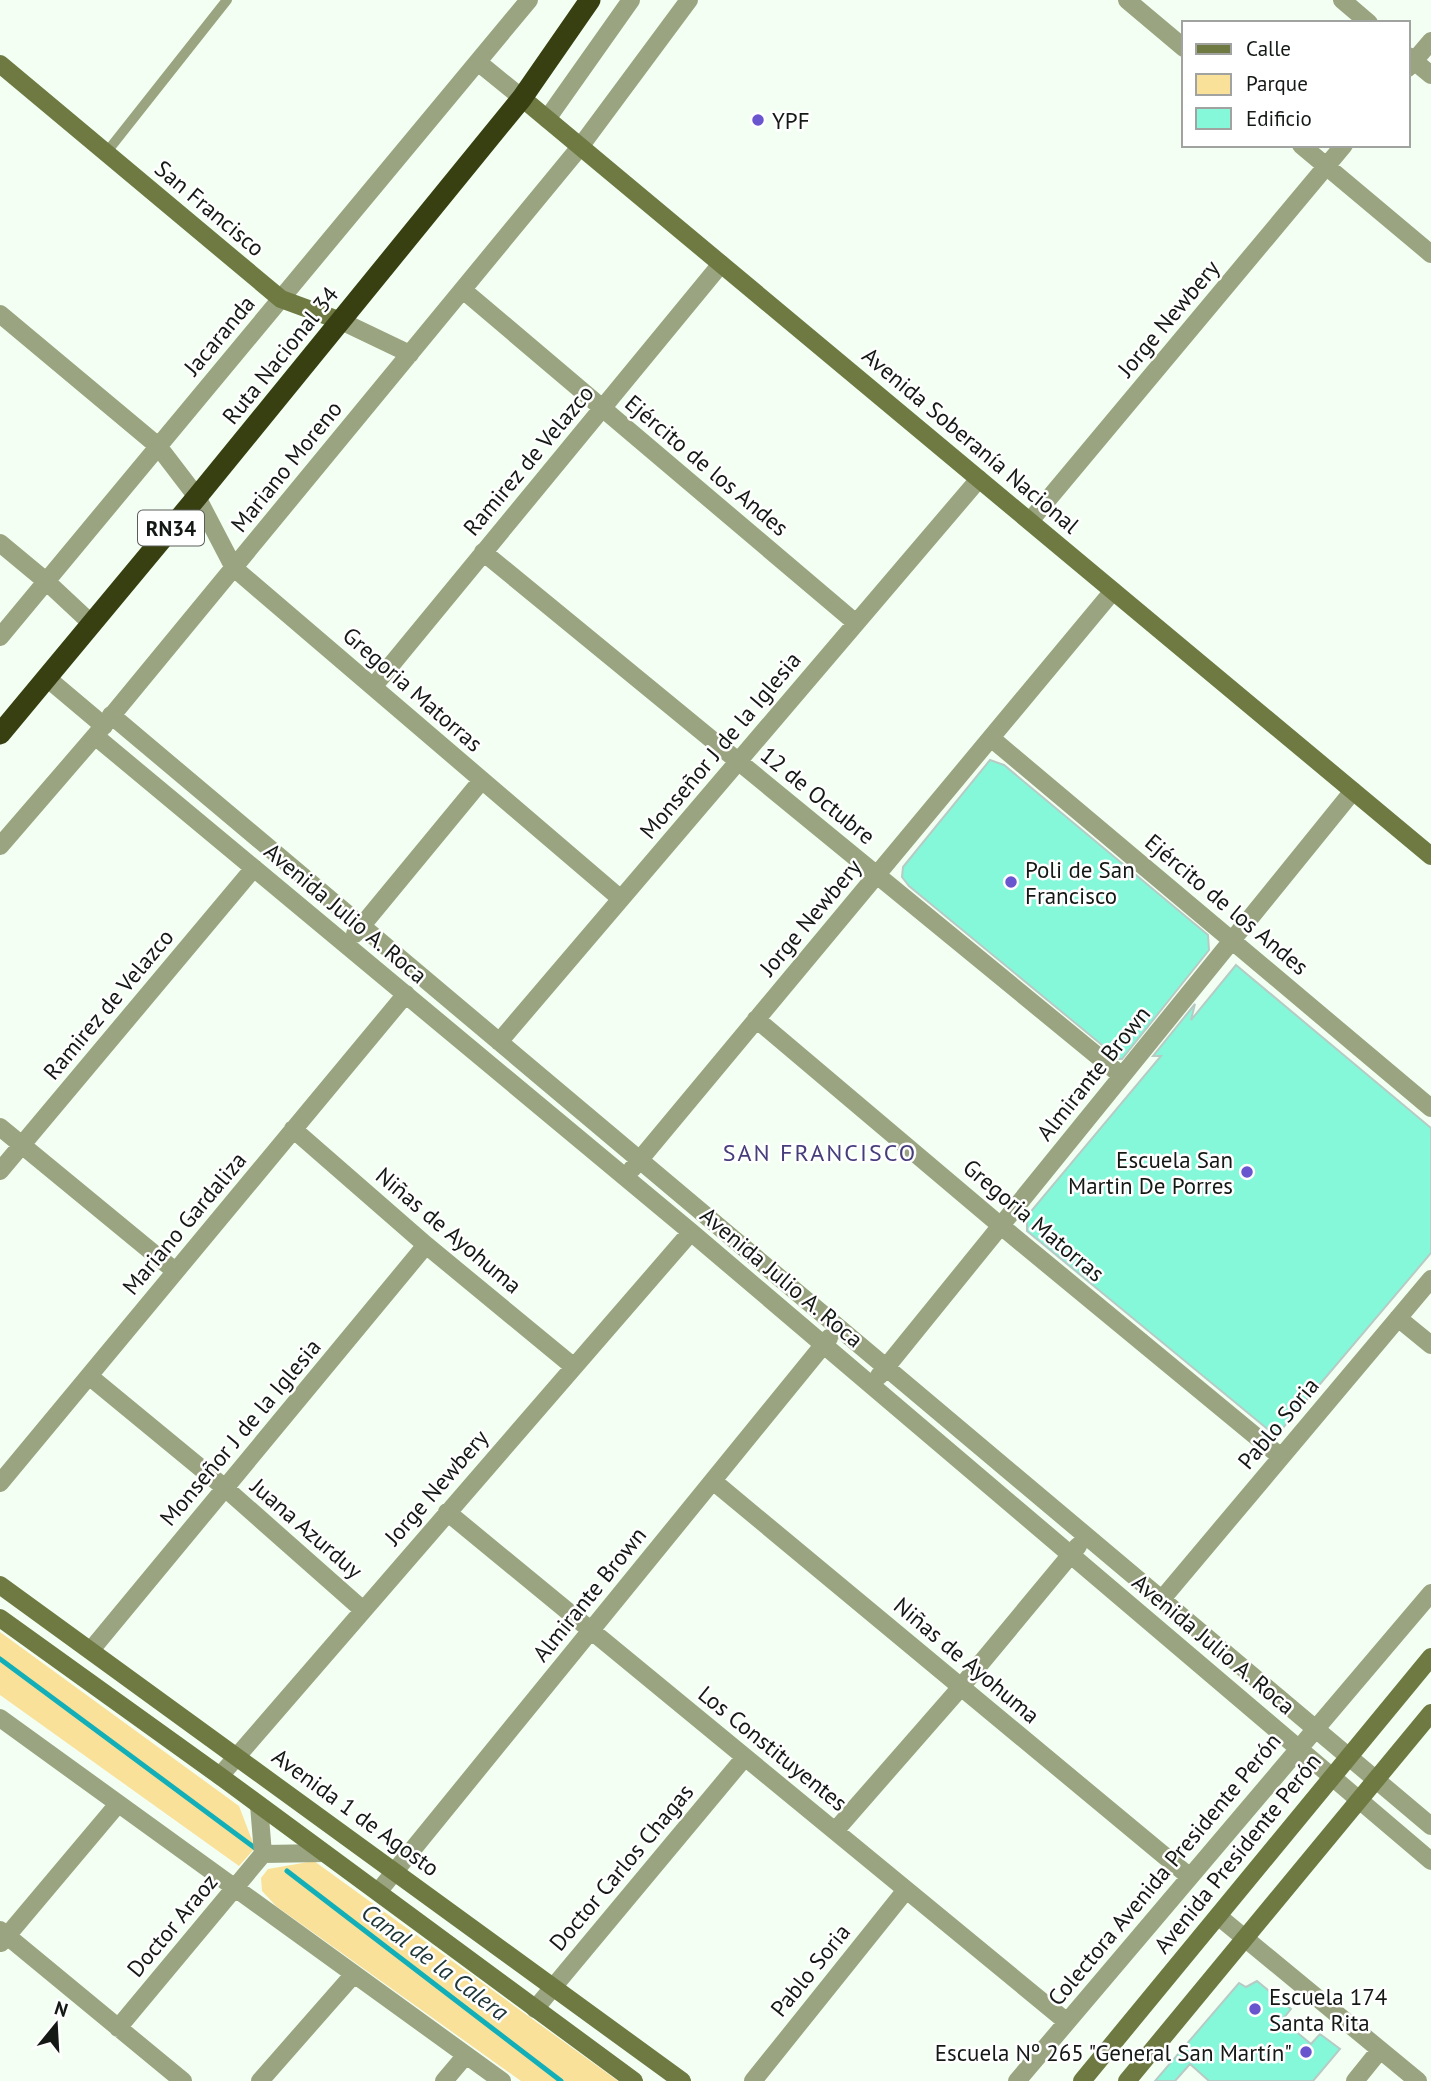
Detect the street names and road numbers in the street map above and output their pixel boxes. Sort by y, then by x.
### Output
street label: San Francisco [149,154,271,262]
street label: Jorge Newbery [1110,254,1225,383]
street label: Ruta Nacional 34 [216,280,345,430]
street label: Jacaranda [177,289,261,382]
street label: Avenida Soberanía Nacional [857,341,1086,539]
street label: Ramirez de Velazco [457,379,599,541]
street label: Ejército de los Andes [619,388,795,542]
street label: Mariano Moreno [224,394,348,538]
road number: RN34 [138,510,204,546]
street label: Gregoria Matorras [337,620,489,758]
street label: Monseñor J de la Iglesia [633,646,807,844]
street label: 12 de Octubre [755,740,881,850]
street label: Ejército de los Andes [1139,827,1315,981]
street label: Avenida Julio A. Roca [259,836,433,990]
street label: Jorge Newbery [752,853,867,982]
street label: Ramirez de Velazco [37,923,179,1085]
street label: Almirante Brown [1030,1000,1156,1146]
street label: Mariano Gardaliza [116,1146,252,1300]
street label: Gregoria Matorras [957,1152,1111,1288]
street label: Niñas de Ayohuma [370,1161,528,1299]
street label: Avenida Julio A. Roca [695,1200,869,1354]
street label: Monseñor J de la Iglesia [153,1333,327,1531]
street label: Pablo Soria [1231,1371,1325,1475]
street label: Jorge Newbery [377,1423,494,1551]
street label: Juana Azurduy [244,1471,369,1585]
street label: Almirante Brown [526,1521,652,1667]
street label: Avenida Julio A. Roca [1127,1567,1301,1721]
street label: Niñas de Ayohuma [888,1591,1046,1729]
street label: Los Constituyentes [693,1679,853,1817]
street label: Colectora Avenida Presidente Perón [1041,1727,1287,2011]
street label: Avenida 1 de Agosto [267,1742,445,1882]
street label: Avenida Presidente Perón [1147,1747,1327,1959]
street label: Doctor Carlos Chagas [543,1778,699,1956]
street label: Doctor Araoz [120,1868,224,1982]
street label: Pablo Soria [764,1918,856,2022]

